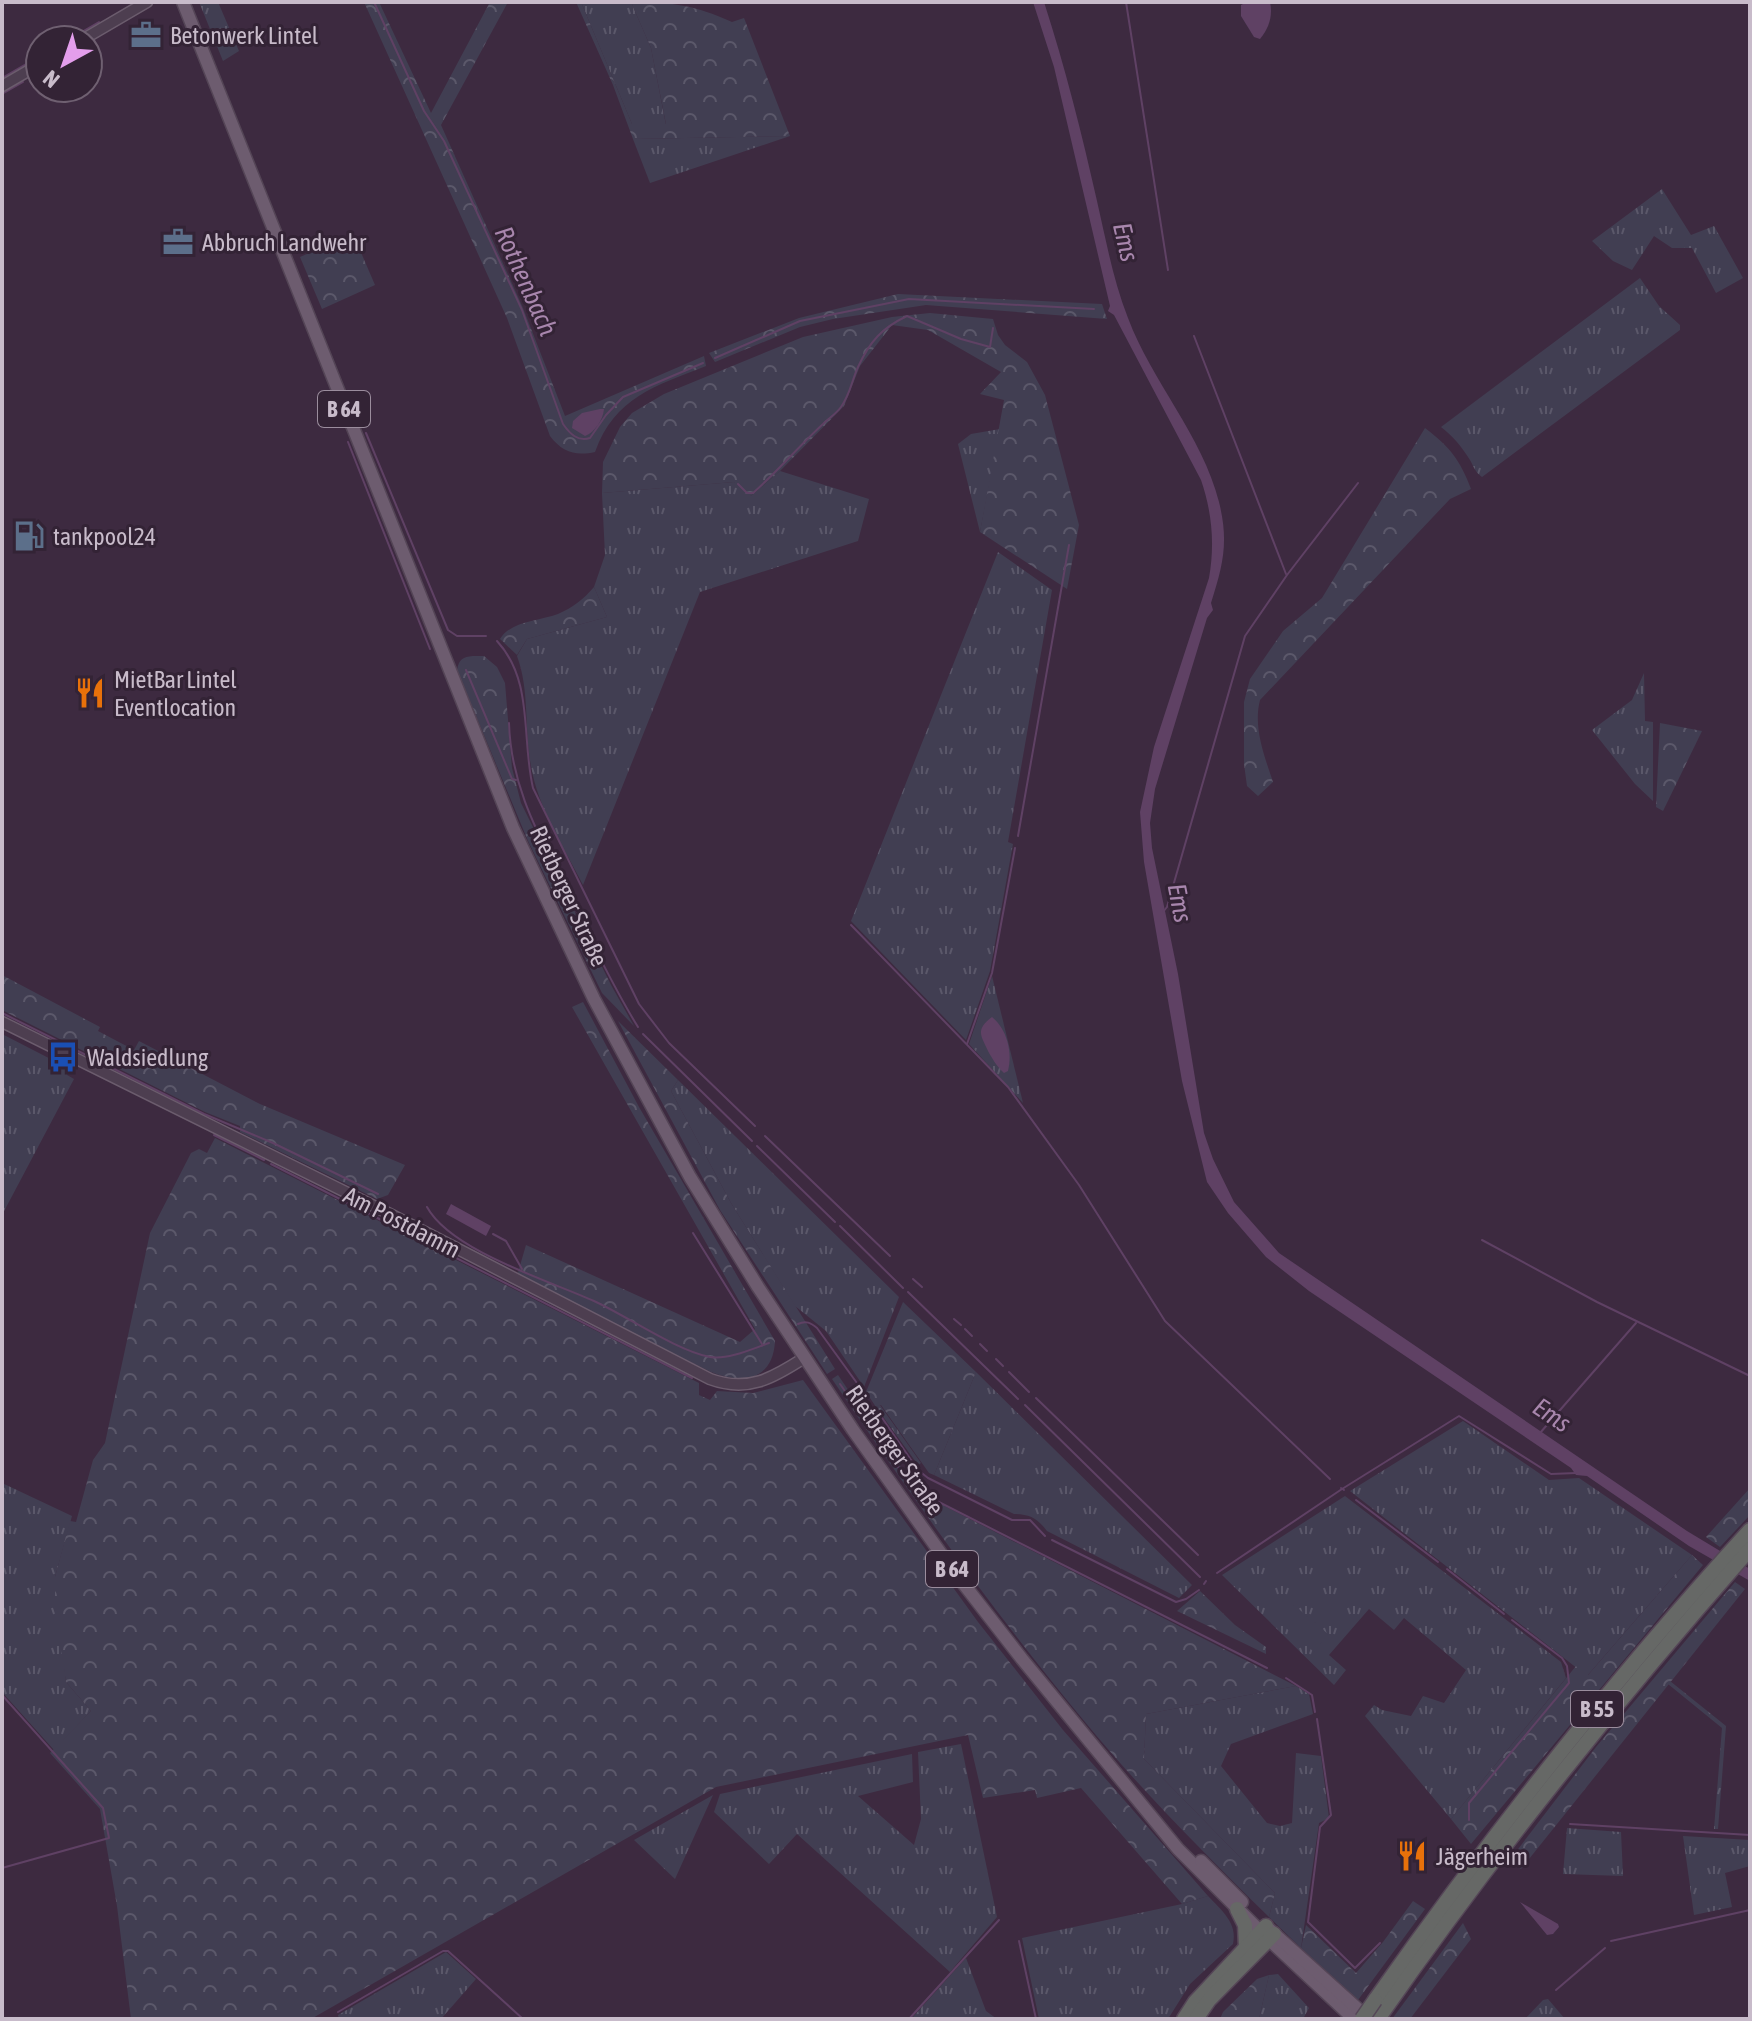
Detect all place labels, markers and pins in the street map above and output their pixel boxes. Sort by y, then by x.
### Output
office icon: Betonwerk Lintel [129,18,163,52]
place label: Betonwerk Lintel [170,22,319,49]
office icon: Abbruch Landwehr [161,225,195,259]
place label: Abbruch Landwehr [202,229,367,256]
fuel station icon: tankpool24 [12,519,46,553]
place label: tankpool24 [53,523,156,550]
place label: MietBar Lintel Eventlocation [114,666,237,721]
restaurant icon: MietBar Lintel Eventlocation [73,676,107,710]
bus stop icon: Waldsiedlung [46,1040,80,1074]
place label: Waldsiedlung [87,1044,209,1071]
restaurant icon: Jägerheim [1395,1839,1429,1873]
place label: Jägerheim [1436,1843,1528,1870]

